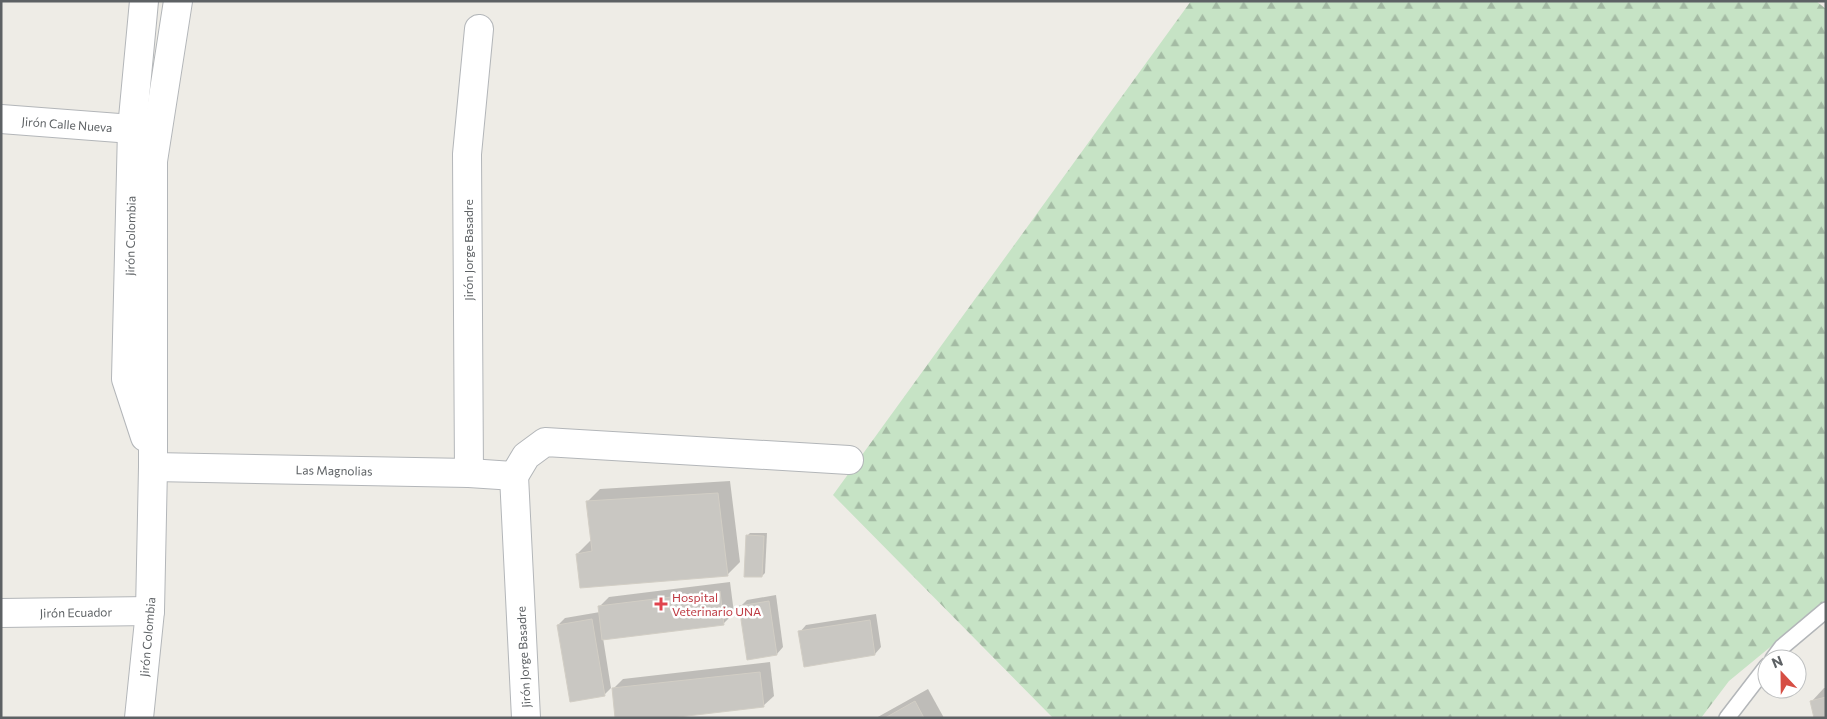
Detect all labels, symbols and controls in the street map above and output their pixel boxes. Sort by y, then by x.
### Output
street label: Jirón Calle Nueva [21,114,113,135]
street label: Jirón Colombia [122,196,139,276]
street label: Jirón Jorge Basadre [461,199,476,301]
street label: Las Magnolias [295,462,373,478]
place label: Hospital Veterinario UNA [672,590,761,618]
street label: Jirón Colombia [137,597,158,678]
marker: Hospital Veterinario UNA [654,597,668,611]
street label: Jirón Ecuador [40,604,113,621]
street label: Jirón Jorge Basadre [513,606,534,708]
north arrow [1757,649,1807,699]
text: N [1769,652,1785,671]

